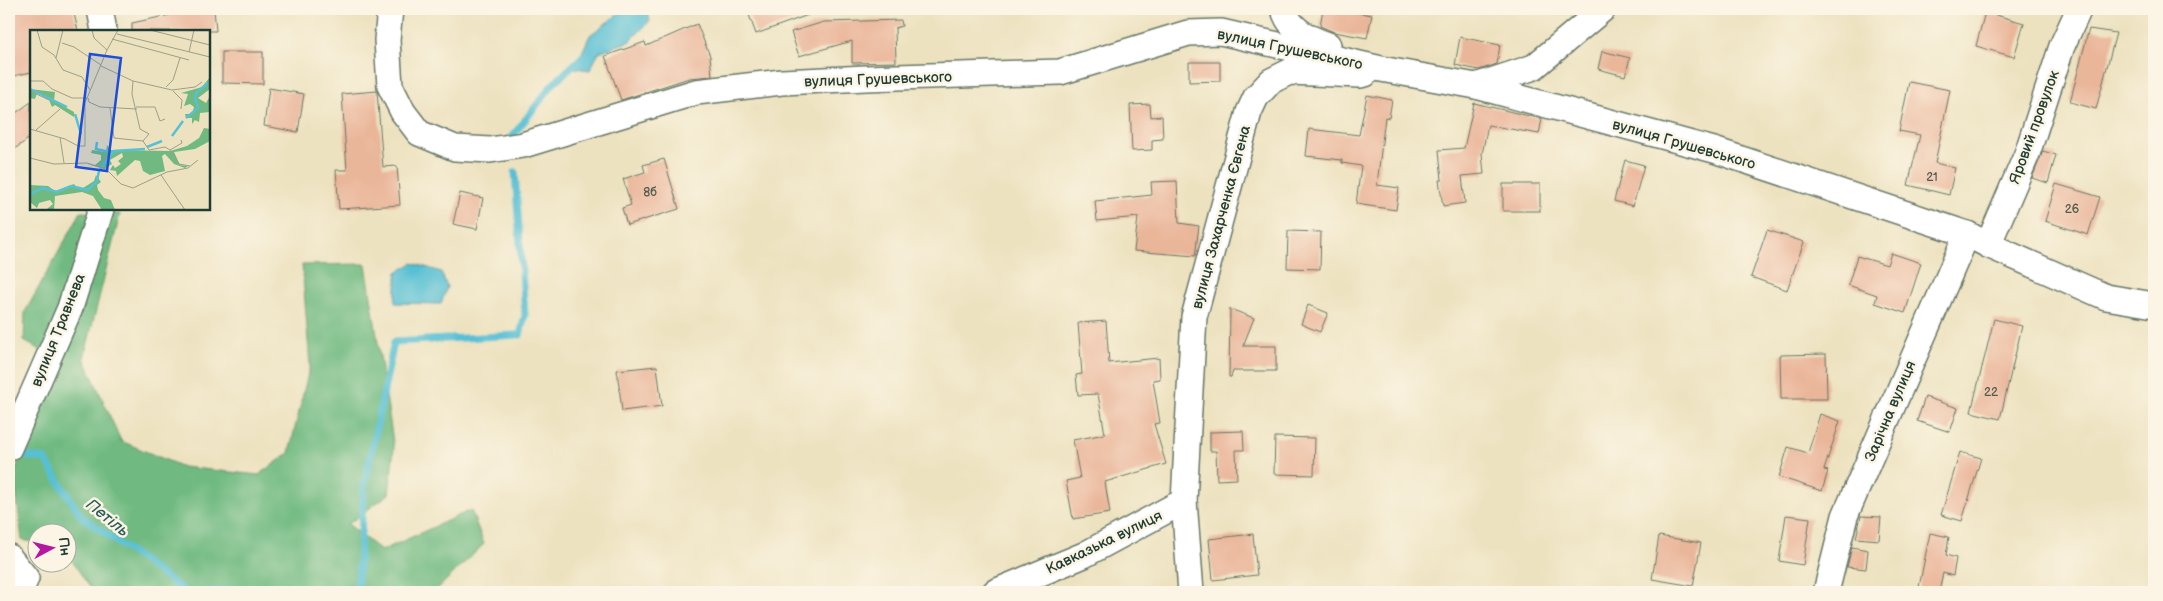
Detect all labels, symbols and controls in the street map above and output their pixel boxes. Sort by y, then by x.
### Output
street label: вулиця Грушевського [1216,25,1364,74]
inset map [30,30,210,210]
street label: вулиця Грушевського [804,67,952,92]
street label: Яровий провулок [2005,68,2064,187]
street label: вулиця Грушевського [1610,115,1758,174]
street label: вулиця Захарченка Євгена [1188,123,1255,311]
house number: 21 [1926,170,1938,185]
house number: 8б [643,185,657,200]
house number: 26 [2065,202,2079,217]
street label: вулиця Травнева [27,271,90,390]
street label: Зарічна вулиця [1861,358,1920,465]
house number: 22 [1984,385,1998,400]
water label: Петіль [82,495,132,541]
street label: Кавказька вулиця [1043,506,1165,579]
north arrow [28,524,78,574]
text: Пн [55,536,74,557]

